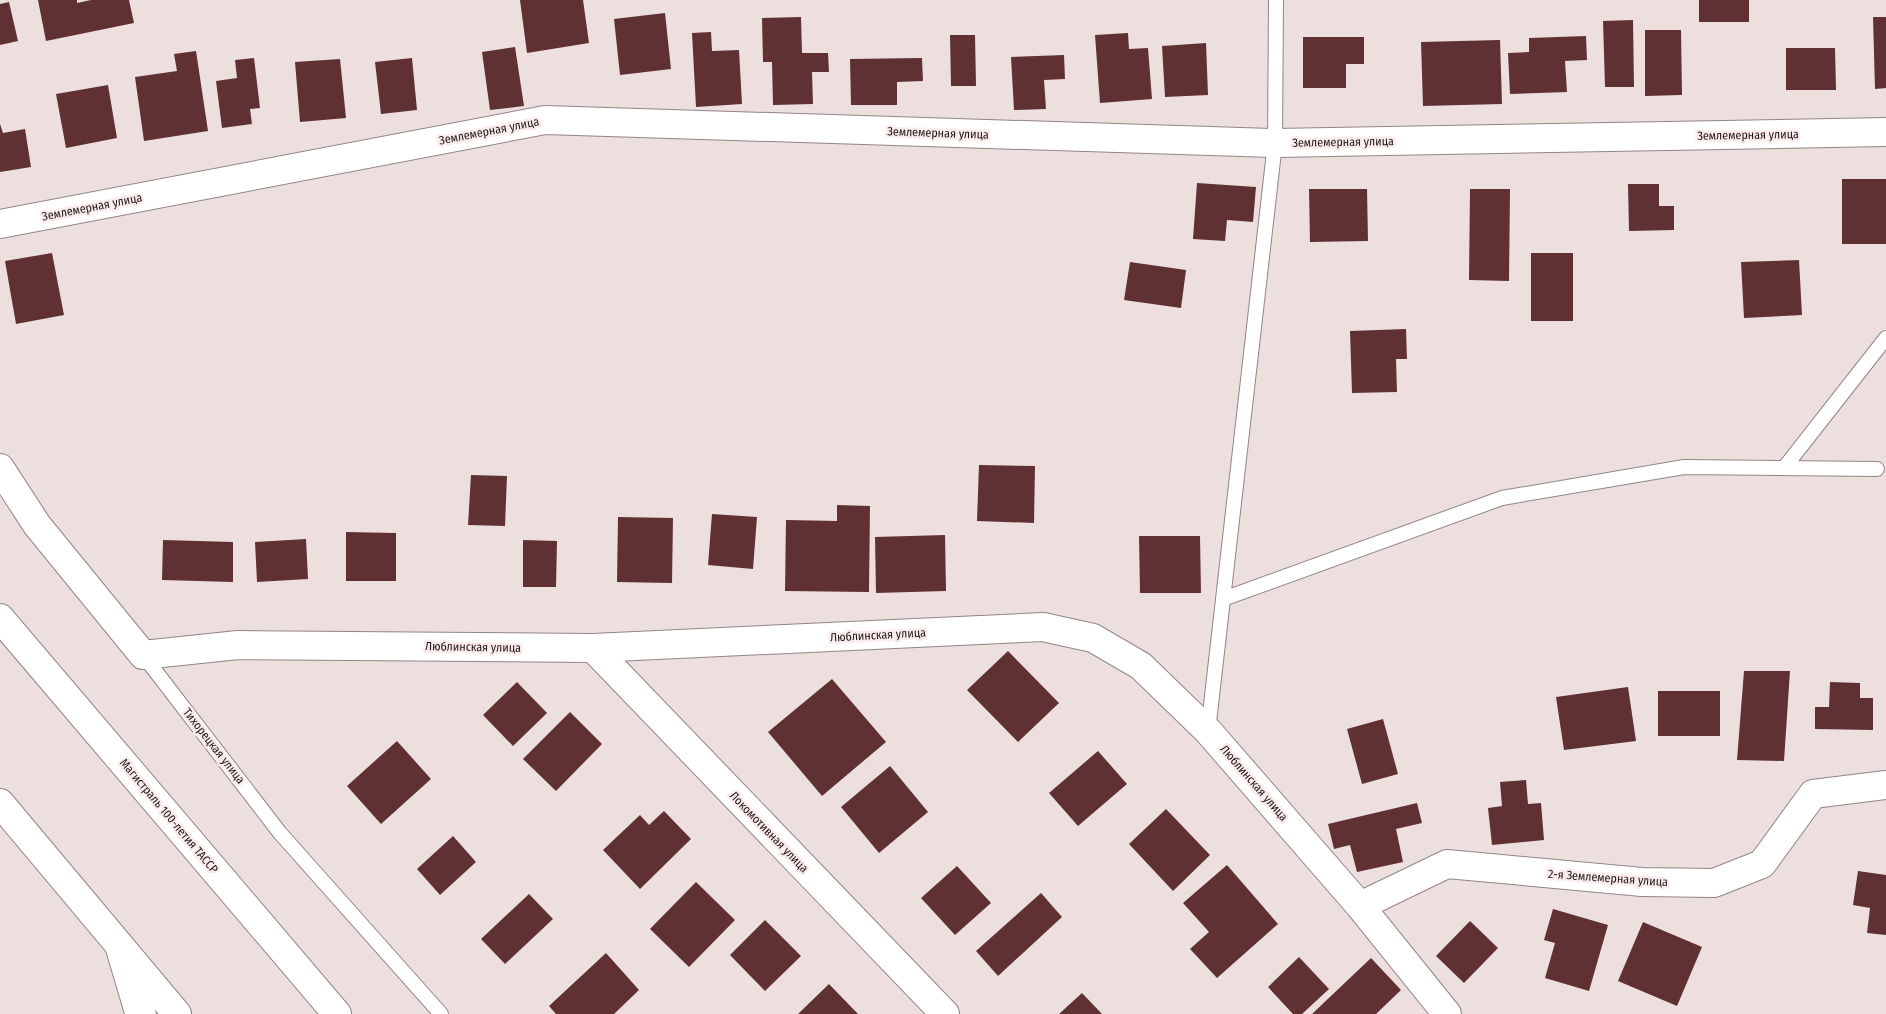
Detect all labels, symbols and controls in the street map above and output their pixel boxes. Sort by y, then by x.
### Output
street label: Землемерная улица [438,114,540,148]
street label: Землемерная улица [887,124,989,142]
street label: Землемерная улица [1697,127,1799,143]
street label: Землемерная улица [1292,134,1394,150]
street label: Землемерная улица [41,190,143,224]
street label: Люблинская улица [830,625,926,645]
street label: Люблинская улица [425,639,521,655]
street label: Тихорецкая улица [180,705,248,787]
street label: Люблинская улица [1217,742,1291,824]
street label: Магистраль 100-летия ТАССР [117,756,221,876]
street label: Локомотивная улица [727,789,811,875]
street label: 2-я Землемерная улица [1548,867,1668,889]

